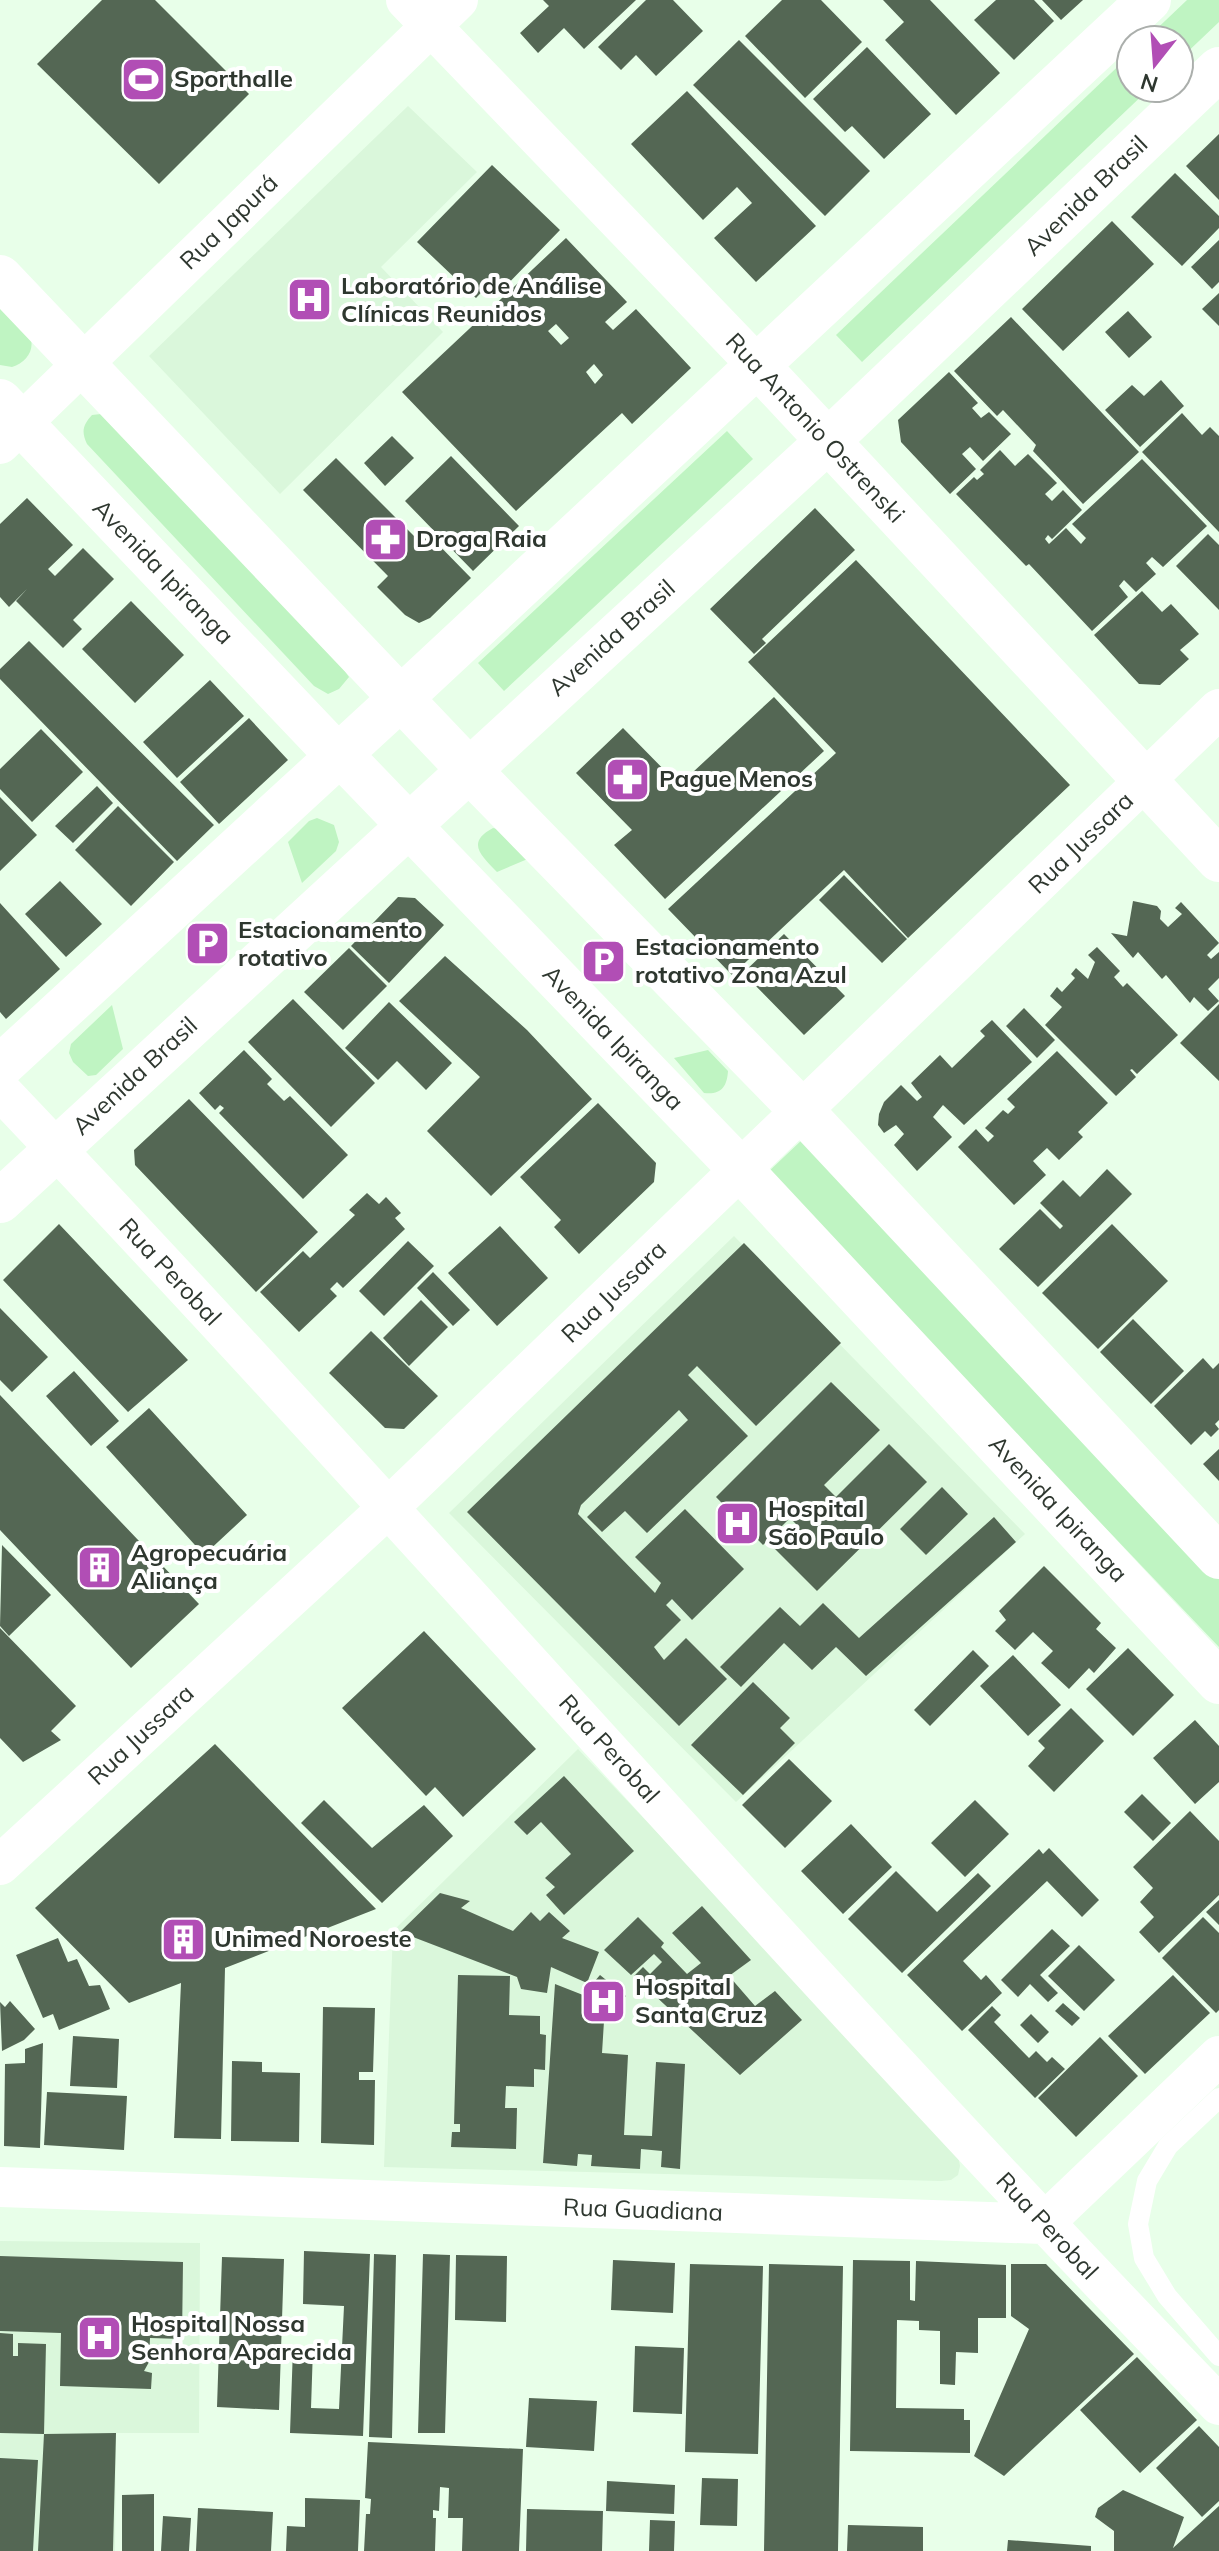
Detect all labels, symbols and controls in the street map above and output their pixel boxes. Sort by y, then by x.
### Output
north arrow [1115,24,1195,104]
sports icon: Sporthalle [119,55,167,103]
place label: Sporthalle [174,63,293,93]
text: N [1137,67,1161,99]
street label: Avenida Brasil [1017,129,1153,262]
street label: Rua Japurá [173,167,284,275]
place label: Laboratório de Análise Clínicas Reunidos [341,270,602,328]
hospital icon: Laboratório de Análise Clínicas Reunidos [286,276,334,324]
street label: Rua Antonio Ostrenski [720,326,912,529]
street label: Avenida Ipiranga [87,493,240,650]
pharmacy icon: Droga Raia [361,515,409,563]
place label: Droga Raia [416,523,547,553]
street label: Avenida Brasil [542,573,681,702]
pharmacy icon: Pague Menos [604,755,652,803]
place label: Pague Menos [659,763,813,793]
street label: Rua Jussara [1022,785,1139,900]
place label: Estacionamento rotativo [238,914,422,972]
parking icon: Estacionamento rotativo [183,920,231,968]
place label: Estacionamento rotativo Zona Azul [635,931,847,989]
parking icon: Estacionamento rotativo Zona Azul [580,937,628,985]
street label: Avenida Ipiranga [537,959,690,1116]
street label: Avenida Brasil [66,1010,203,1141]
street label: Rua Perobal [113,1211,228,1331]
street label: Rua Jussara [555,1234,672,1349]
street label: Avenida Ipiranga [983,1429,1134,1588]
place label: Hospital São Paulo [768,1493,884,1551]
hospital icon: Hospital São Paulo [713,1499,761,1547]
place label: Agropecuária Aliança [131,1537,287,1595]
building icon: Agropecuária Aliança [76,1543,124,1591]
street label: Rua Jussara [81,1678,200,1791]
street label: Rua Perobal [553,1688,666,1809]
building icon: Unimed Noroeste [159,1915,207,1963]
place label: Unimed Noroeste [214,1923,412,1953]
place label: Hospital Santa Cruz [635,1971,763,2029]
hospital icon: Hospital Santa Cruz [580,1977,628,2025]
street label: Rua Perobal [990,2165,1105,2285]
street label: Rua Guadiana [563,2191,723,2227]
place label: Hospital Nossa Senhora Aparecida [131,2308,352,2366]
hospital icon: Hospital Nossa Senhora Aparecida [76,2314,124,2362]

